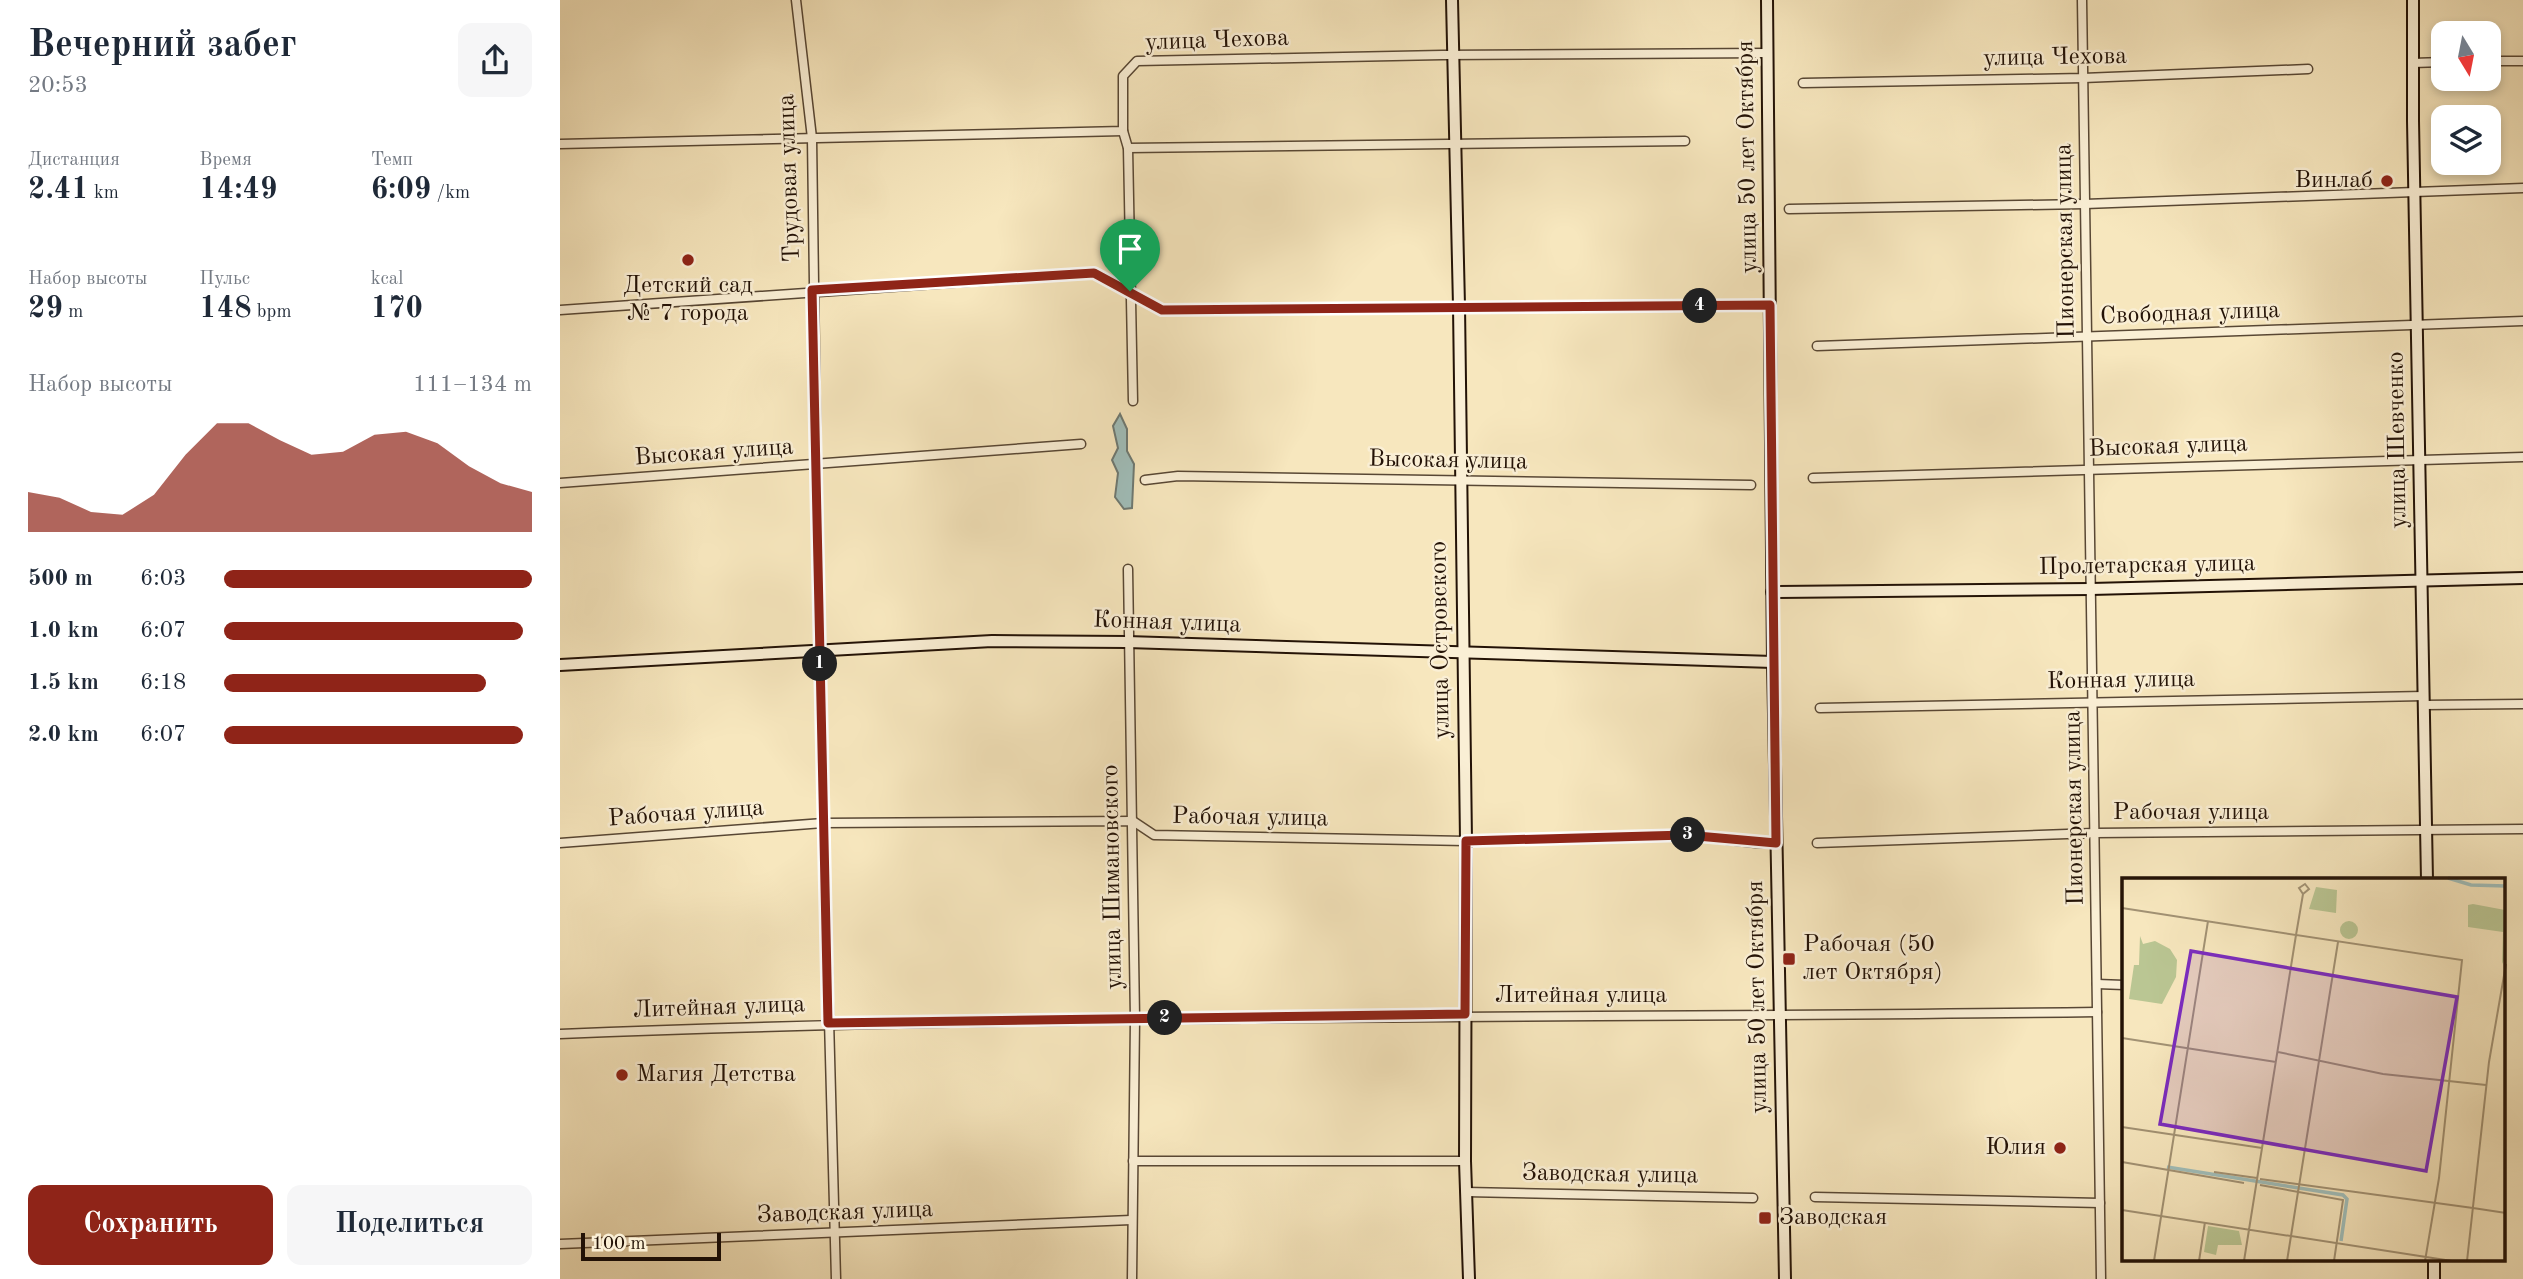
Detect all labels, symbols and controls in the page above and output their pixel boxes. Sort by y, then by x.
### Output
north arrow [2431,21,2501,91]
map controls [2431,21,2501,175]
button: share [458,23,532,97]
street label: улица Чехова [1145,26,1289,56]
text: Вечерний забег [28,27,297,65]
street label: улица 50 лет Октября [1734,40,1762,274]
street label: улица Чехова [1983,45,2127,71]
text: 20:53 [28,74,88,97]
street label: Трудовая улица [775,93,805,263]
button: layers [2431,105,2501,175]
street label: Пионерская улица [2052,143,2080,339]
text: Дистанция [28,151,120,170]
text: Время [199,151,252,170]
text: Темп [371,151,413,170]
place label: Винлаб [2295,169,2373,193]
marker: Винлаб [2379,173,2395,189]
text: 2.41 [28,175,89,205]
text: 14:49 [199,175,277,205]
text: 6:09 [371,175,431,205]
text: km [89,184,119,203]
text: /km [431,184,470,203]
pin [1100,219,1160,291]
icon: arrive [1111,230,1149,268]
marker: Детский сад № 7 города [680,252,696,268]
text: Набор высоты [28,270,147,289]
text: Пульс [199,270,250,289]
text: kcal [371,270,403,289]
place label: Детский сад № 7 города [623,274,753,326]
pin: 4 [1682,288,1718,324]
text: 29 [28,294,63,324]
text: 148 [199,294,252,324]
text: 170 [371,294,423,324]
text: 4 [1694,296,1705,315]
street label: Свободная улица [2100,299,2281,329]
text: m [63,303,83,322]
text: bpm [252,303,292,322]
street label: улица Шевченко [2384,351,2412,529]
text: Набор высоты [28,373,172,396]
text: 111–134 m [413,373,532,396]
street label: Высокая улица [2088,432,2248,462]
street label: Высокая улица [634,435,794,471]
street label: Высокая улица [1368,448,1528,474]
street label: улица Островского [1427,541,1455,739]
street label: Пролетарская улица [2038,552,2256,580]
text: 500 m [28,567,93,590]
text: 6:03 [140,567,186,590]
street label: Конная улица [1093,608,1242,638]
text: 1.0 km [28,619,99,642]
text: 6:07 [140,619,186,642]
pin: 1 [803,646,838,682]
text: 1 [814,654,825,673]
street label: Конная улица [2047,668,2195,694]
text: 1.5 km [28,671,99,694]
text: 6:18 [140,671,186,694]
street label: Пионерская улица [2061,710,2089,906]
text: 2.0 km [28,723,99,746]
text: 6:07 [140,723,186,746]
street label: улица Шимановского [1099,764,1127,990]
street label: Рабочая улица [607,797,765,831]
street label: Рабочая улица [2113,801,2269,825]
street label: Рабочая улица [1172,805,1329,831]
pin: 3 [1670,818,1706,852]
text: 3 [1682,825,1693,844]
inset map [2122,878,2506,1262]
street label: улица 50 лет Октября [1744,880,1772,1114]
place label: Рабочая (50 лет Октября) [1803,933,1943,985]
marker: Рабочая (50 лет Октября) [1781,951,1797,967]
street label: Литейная улица [1495,984,1667,1008]
street label: Литейная улица [632,993,806,1023]
pin: 2 [1148,1000,1182,1036]
text: 2 [1159,1008,1170,1027]
place label: Магия Детства [636,1063,796,1087]
marker: Магия Детства [614,1067,630,1083]
place label: Юлия [1985,1136,2046,1160]
marker: Юлия [2052,1140,2068,1156]
street label: Заводская улица [1522,1161,1698,1189]
button: Сохранить [28,1185,273,1265]
button: Поделиться [287,1185,532,1265]
street label: Заводская улица [756,1198,934,1228]
place label: Заводская [1779,1206,1887,1230]
marker: Заводская [1757,1210,1773,1226]
scale bar [581,1230,721,1262]
text: 100 m [592,1235,645,1254]

